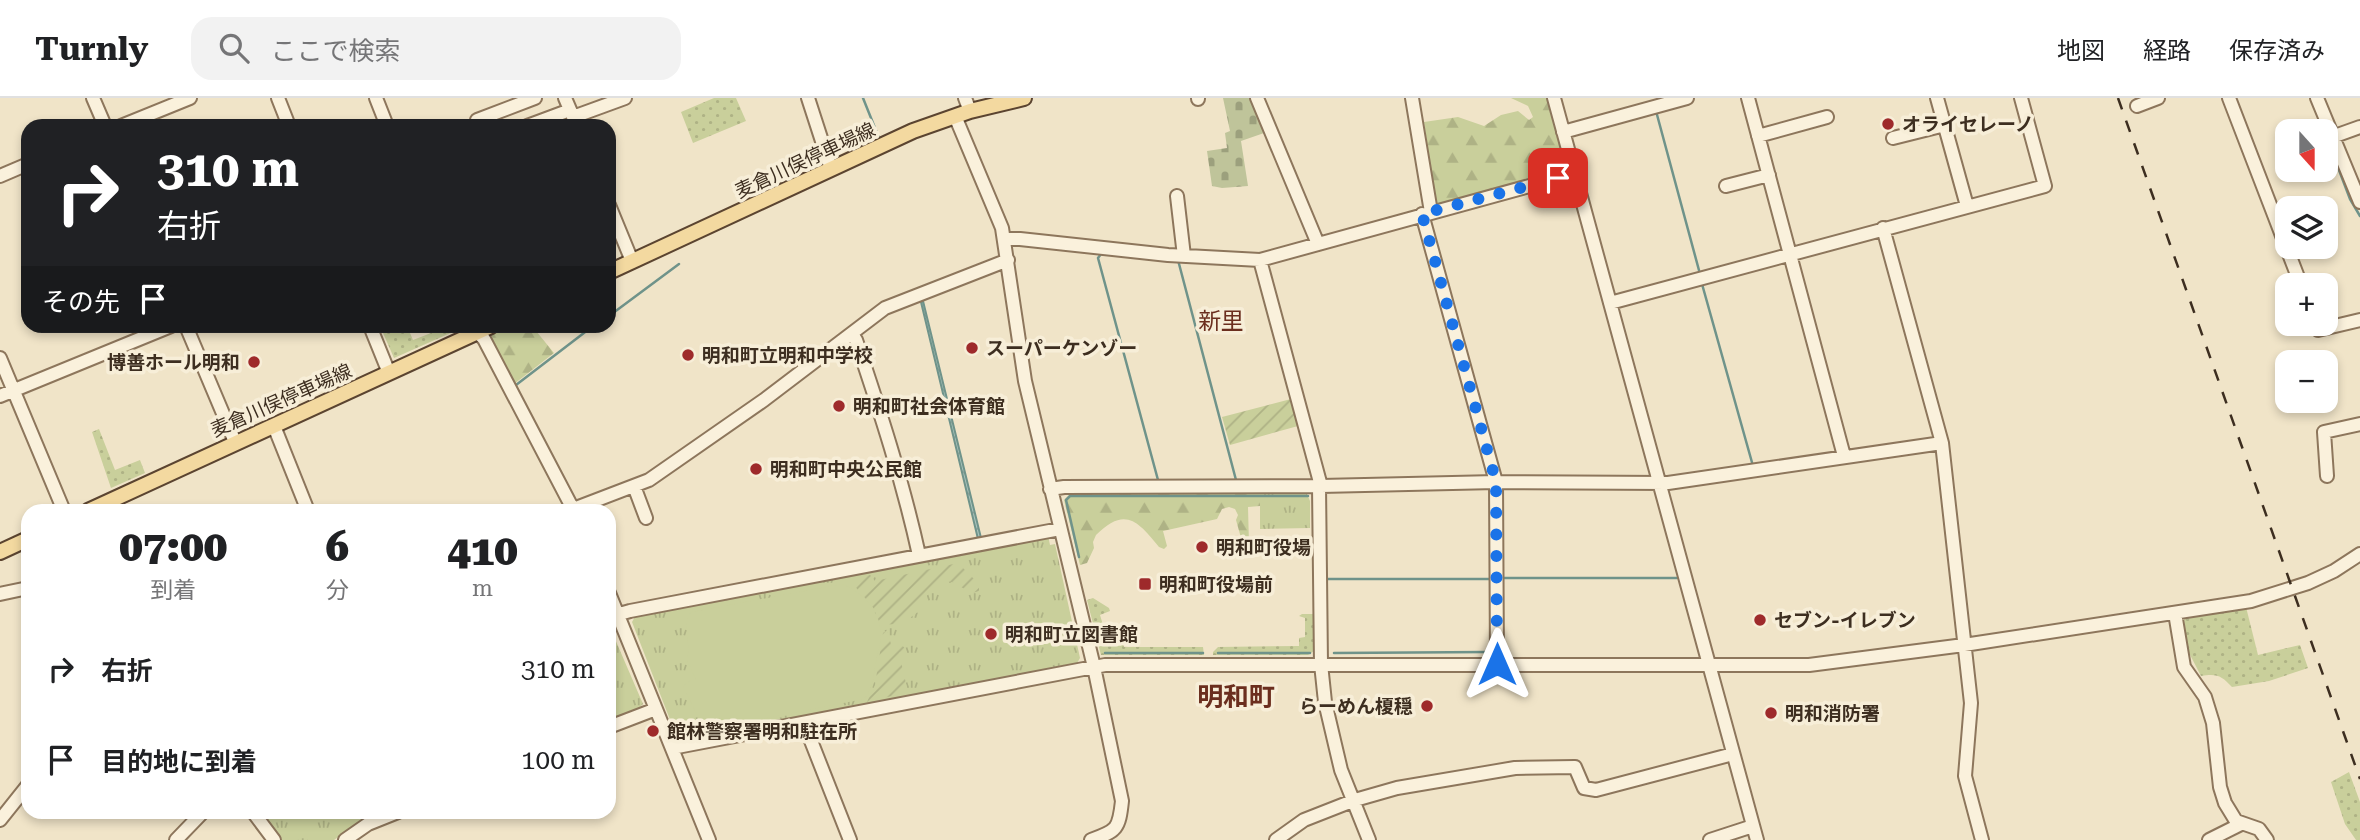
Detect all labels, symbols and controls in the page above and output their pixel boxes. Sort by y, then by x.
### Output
search box [191,17,681,80]
text: Turnly [35,29,149,68]
icon: search [215,29,253,67]
text: ここで検索 [271,36,401,66]
text: 地図 [2057,37,2105,65]
text: 経路 [2143,37,2191,65]
text: 保存済み [2229,37,2325,65]
place label: オライセレーノ [1902,113,2034,136]
marker: オライセレーノ [1880,116,1896,132]
street label: 麦倉川俣停車場線 [731,118,879,203]
north arrow [2275,119,2338,182]
map controls [2275,119,2338,413]
text: 310 m [157,141,299,198]
icon: right [42,147,133,238]
pin [1528,148,1588,208]
icon: arrive [1539,159,1577,197]
button: layers [2275,196,2338,259]
text: 右折 [157,207,221,245]
button: + [2275,273,2338,336]
icon: arrive [134,280,172,318]
text: その先 [42,287,120,317]
district label: 新里 [1198,308,1244,335]
place label: スーパーケンゾー [986,337,1137,360]
marker: スーパーケンゾー [964,340,980,356]
place label: 明和町立明和中学校 [702,344,873,367]
marker: 明和町立明和中学校 [680,347,696,363]
button: − [2275,350,2338,413]
place label: 博善ホール明和 [107,351,240,374]
marker: 博善ホール明和 [246,354,262,370]
street label: 麦倉川俣停車場線 [207,359,355,442]
place label: 明和町社会体育館 [853,395,1005,418]
marker: 明和町社会体育館 [831,398,847,414]
place label: 明和町中央公民館 [770,458,922,481]
marker: 明和町中央公民館 [748,461,764,477]
text: 07:00 [119,522,227,571]
text: 6 [325,522,349,571]
text: 410 [447,526,518,575]
place label: 明和町役場 [1216,536,1311,559]
marker: 明和町役場 [1194,539,1210,555]
place label: 明和町役場前 [1159,573,1273,596]
text: m [472,575,493,602]
marker: 明和町役場前 [1137,576,1153,592]
text: 到着 [150,577,196,604]
text: 分 [326,577,349,604]
place label: セブン-イレブン [1774,609,1916,632]
marker: セブン-イレブン [1752,612,1768,628]
place label: 明和町立図書館 [1005,623,1138,646]
marker: 明和町立図書館 [983,626,999,642]
position arrow [1460,627,1534,701]
icon: right [42,650,80,688]
text: 310 m [521,654,595,684]
text: 右折 [101,656,153,686]
district label: 明和町 [1197,682,1275,712]
place label: らーめん榎穏 [1299,695,1413,718]
marker: らーめん榎穏 [1419,698,1435,714]
place label: 明和消防署 [1785,702,1880,725]
marker: 明和消防署 [1763,705,1779,721]
place label: 館林警察署明和駐在所 [667,720,857,743]
marker: 館林警察署明和駐在所 [645,723,661,739]
icon: arrive [42,741,80,779]
text: 100 m [521,745,595,775]
text: 目的地に到着 [101,747,257,777]

